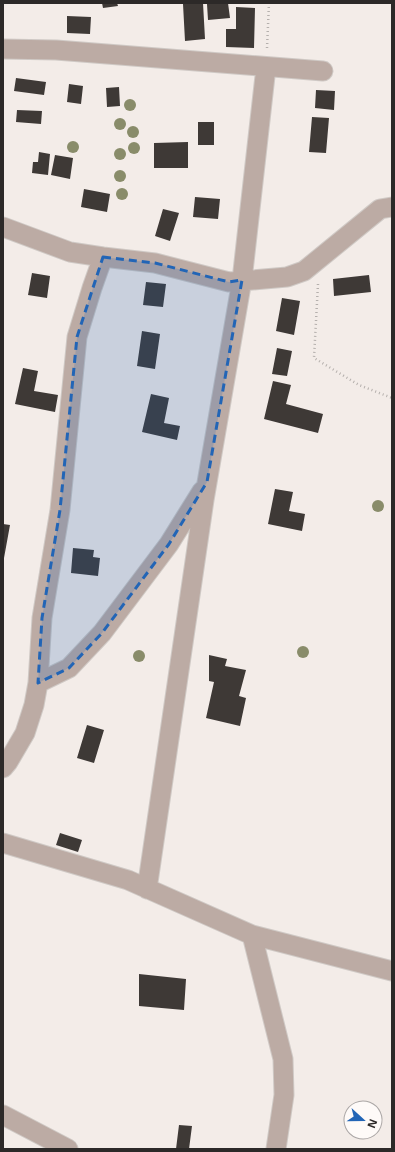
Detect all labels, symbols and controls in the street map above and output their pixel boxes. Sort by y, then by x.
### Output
north arrow [343,1100,383,1140]
text: N [364,1117,381,1131]

